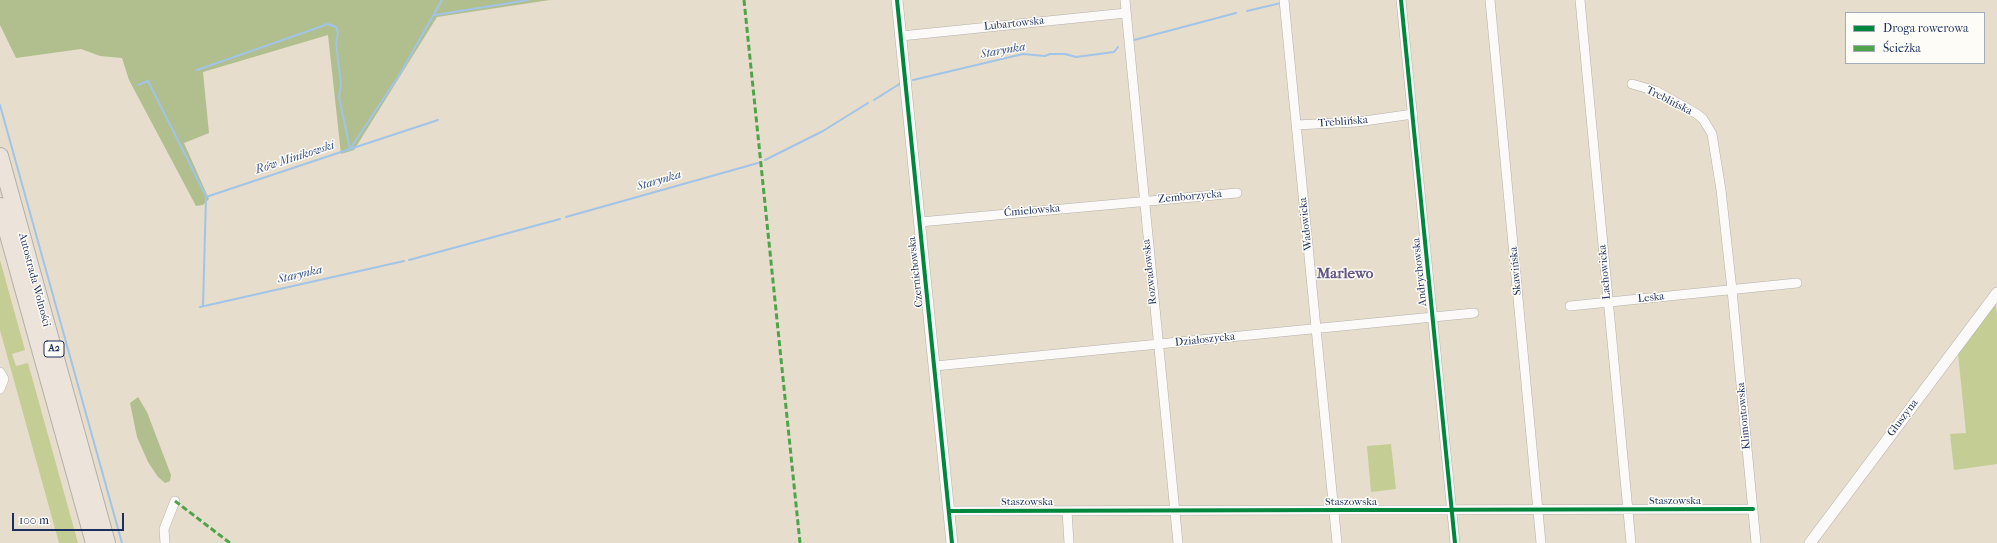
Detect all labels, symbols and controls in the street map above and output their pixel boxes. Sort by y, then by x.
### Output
legend [1845,12,1985,64]
street label: Lubartowska [983,14,1045,34]
text: Droga rowerowa [1883,21,1969,35]
water label: Starynka [979,40,1027,62]
text: Ścieżka [1883,41,1921,55]
street label: Treblińska [1644,84,1694,118]
street label: Treblińska [1318,114,1368,130]
water label: Rów Minikowski [254,138,336,178]
water label: Starynka [635,168,683,194]
street label: Zemborzycka [1158,188,1222,206]
street label: Wadowicka [1297,197,1315,251]
street label: Ćmielowska [1003,202,1061,220]
street label: Autostrada Wolności [15,232,53,328]
street label: Czernichowska [906,236,926,308]
street label: Andrychowska [1410,237,1430,307]
street label: Rozwadowska [1140,239,1160,305]
street label: Lachowicka [1596,244,1614,300]
street label: Skawińska [1507,246,1525,296]
water label: Starynka [276,263,324,287]
district label: Marlewo [1317,265,1373,283]
street label: Leska [1637,290,1665,306]
street label: Działoszycka [1174,330,1236,350]
road number: A2 [44,341,64,357]
street label: Klimontowska [1734,382,1754,450]
street label: Głuszyna [1885,397,1921,439]
street label: Staszowska [1649,494,1701,508]
street label: Staszowska [1001,495,1053,509]
street label: Staszowska [1325,495,1377,509]
scale bar [14,505,126,531]
text: 100 m [19,513,49,527]

